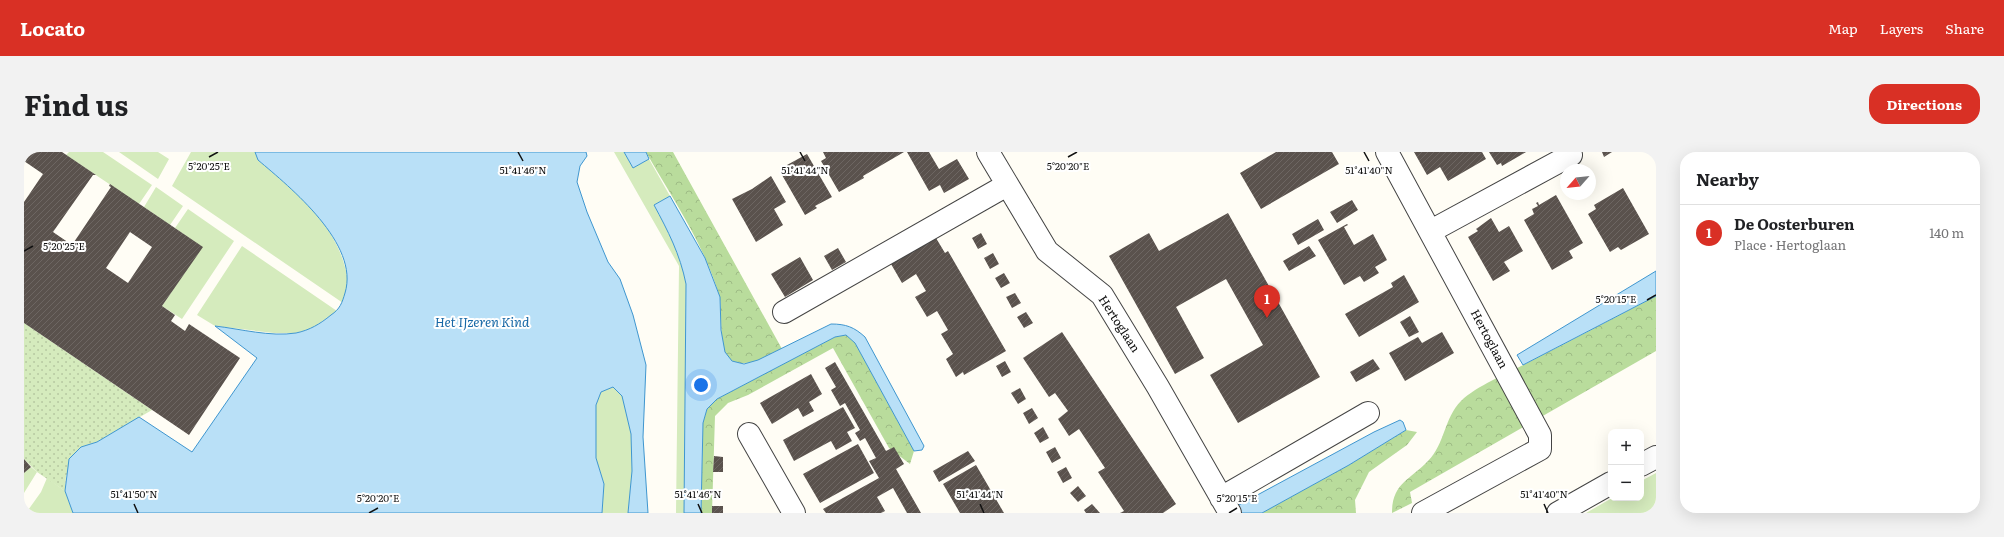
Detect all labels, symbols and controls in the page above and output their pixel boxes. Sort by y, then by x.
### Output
text: Locato [20,14,85,42]
text: Map [1828,18,1858,38]
text: Layers [1880,18,1923,38]
text: Share [1945,18,1984,38]
text: Find us [24,83,128,125]
button: Directions [1869,84,1980,124]
text: 5°20'25"E [188,158,230,173]
text: 5°20'20"E [1047,158,1089,173]
text: 51°41'46"N [499,162,547,177]
text: 51°41'44"N [781,162,829,177]
text: 51°41'40"N [1345,162,1393,177]
north arrow [1560,164,1596,200]
text: Nearby [1696,166,1759,191]
text: De Oosterburen [1734,212,1855,235]
text: 1 [1706,223,1712,242]
text: 140 m [1929,223,1964,242]
text: Place · Hertoglaan [1734,235,1846,254]
text: 5°20'25"E [43,238,85,253]
pin: 1 [1254,285,1280,318]
street label: Hertoglaan [1095,291,1145,356]
text: 5°20'15"E [1596,291,1636,306]
street label: Hertoglaan [1467,306,1513,371]
water label: Het IJzeren Kind [435,312,530,331]
your location [691,375,711,395]
map controls [1608,429,1644,501]
button: + [1608,429,1644,465]
button: − [1608,465,1644,501]
text: 51°41'50"N [110,486,158,501]
text: 51°41'46"N [674,486,722,501]
text: 51°41'44"N [956,486,1004,501]
text: 51°41'40"N [1520,486,1568,501]
text: 5°20'20"E [357,490,399,505]
text: 5°20'15"E [1217,490,1257,505]

